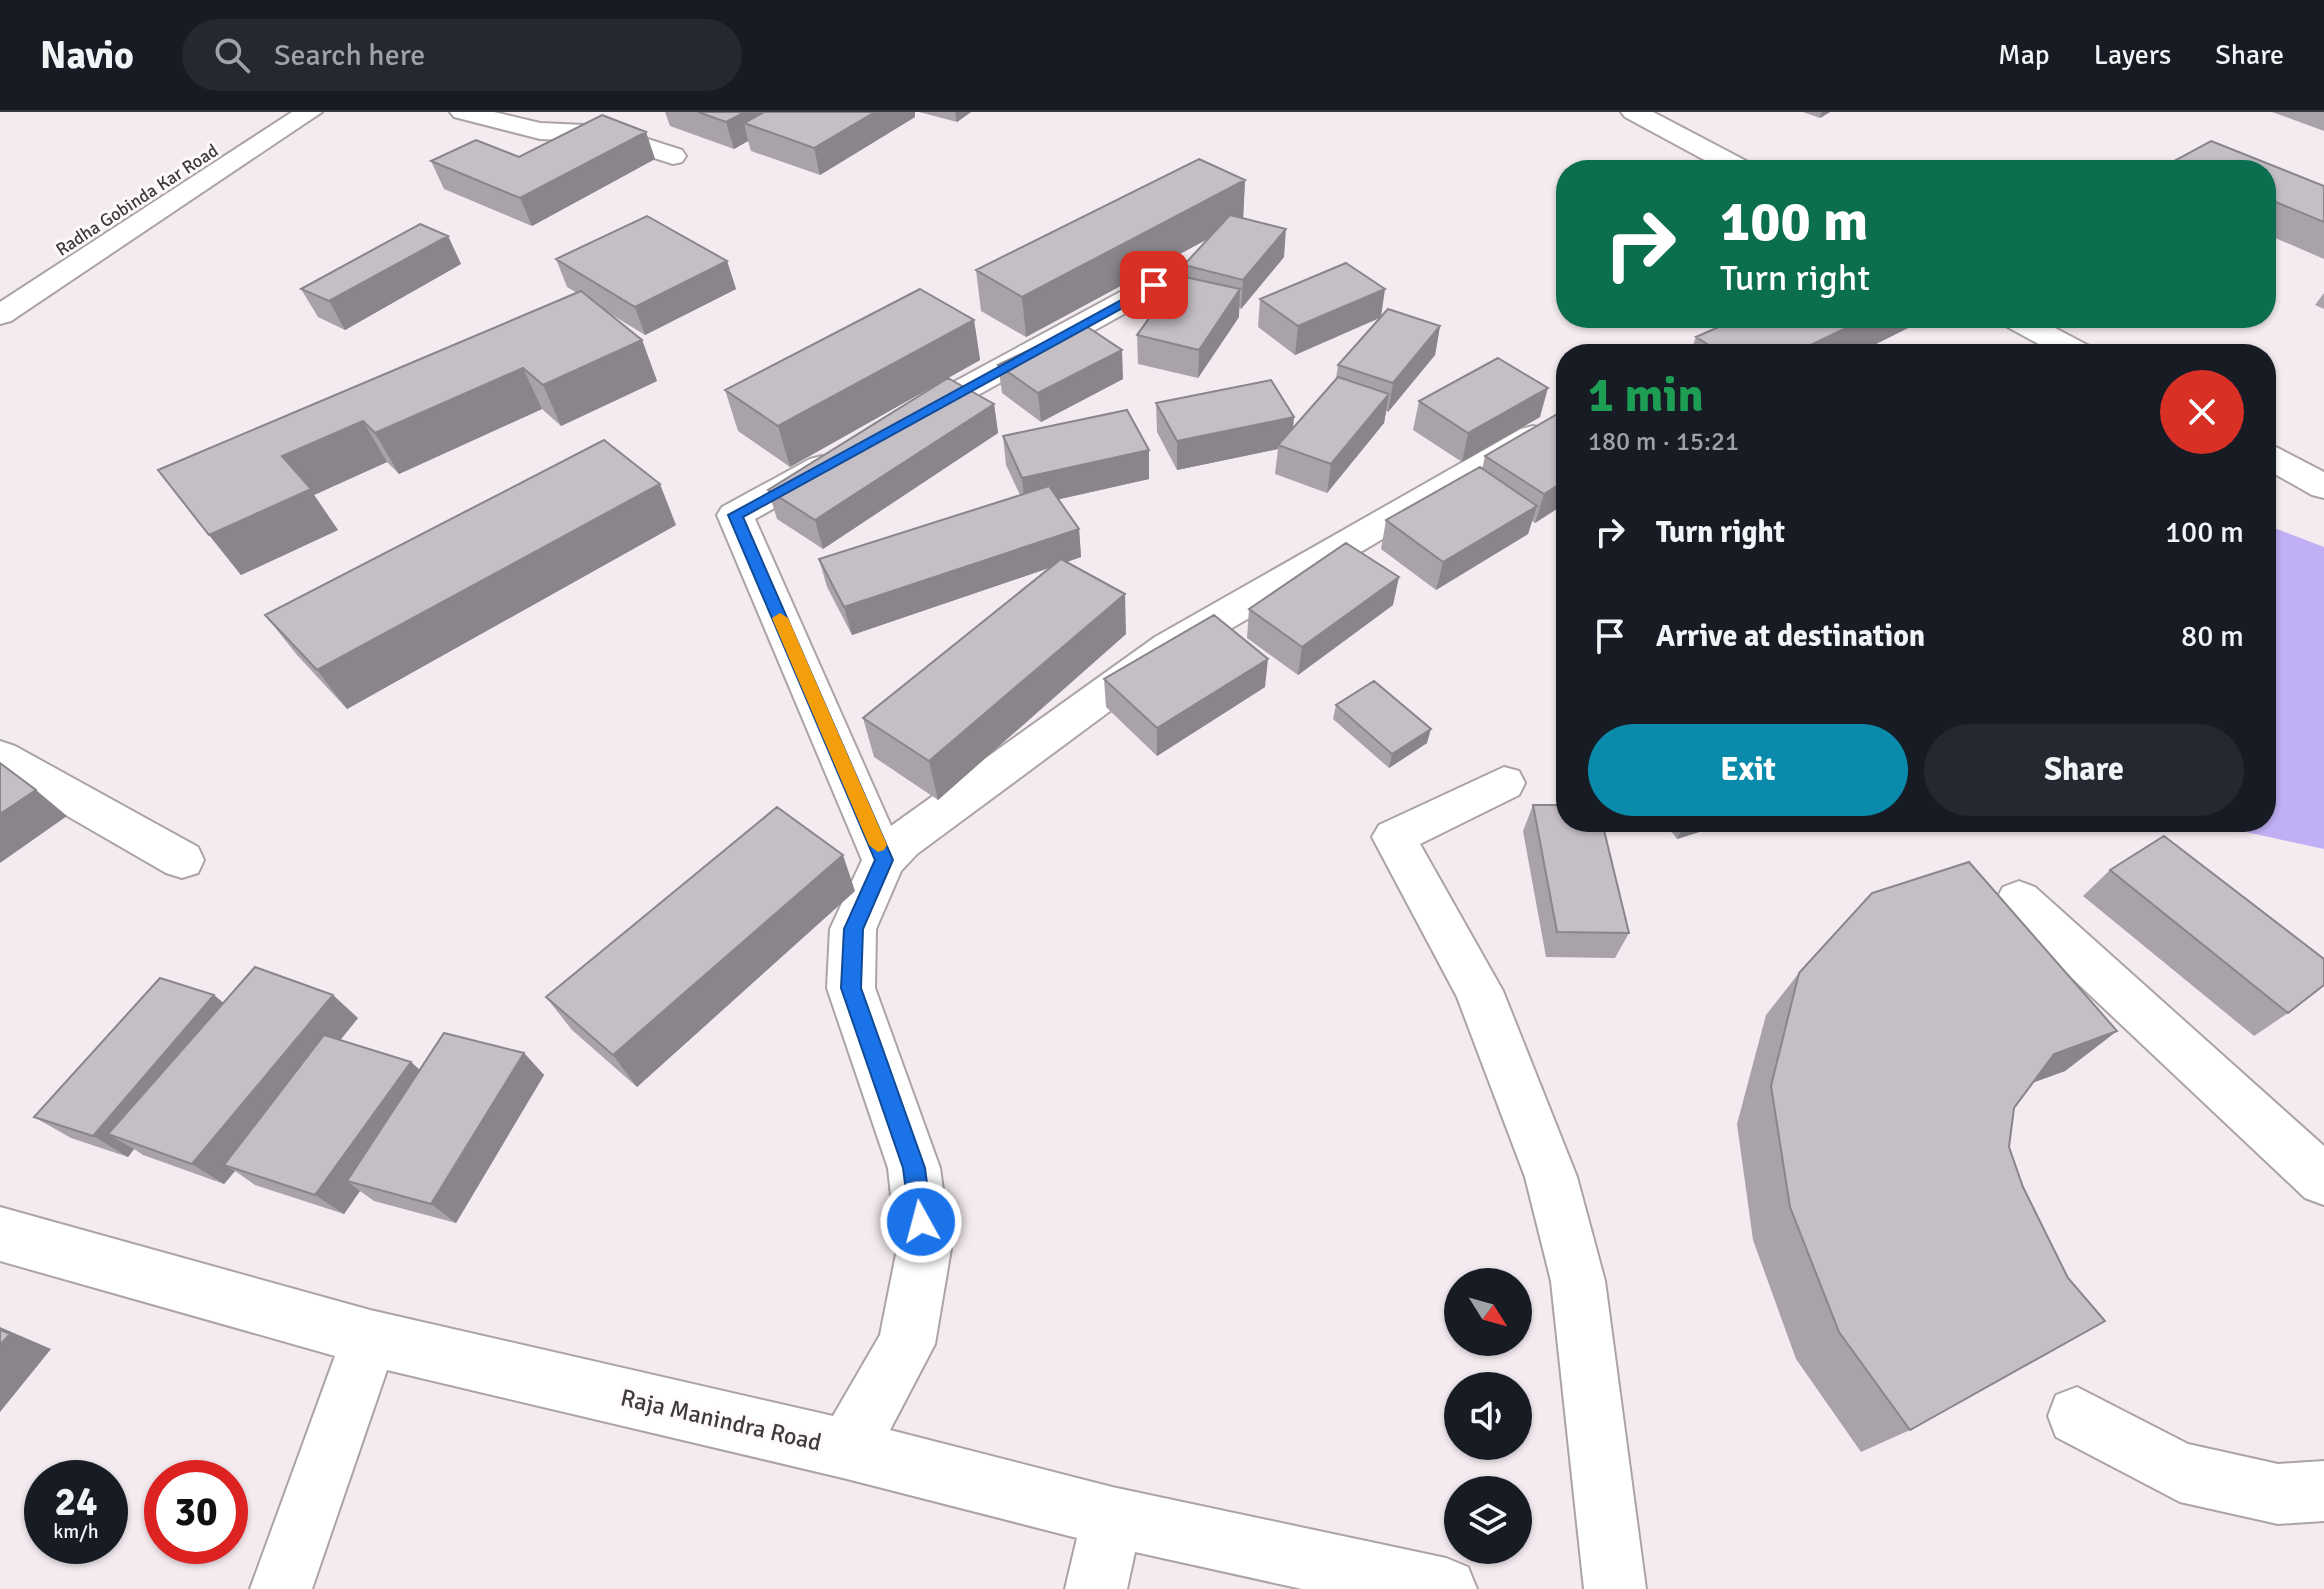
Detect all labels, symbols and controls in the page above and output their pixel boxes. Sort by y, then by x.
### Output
search box [182,19,742,91]
text: Navio [40,32,134,79]
icon: search [210,33,254,77]
text: Search here [274,37,425,74]
text: Map [1998,38,2050,72]
text: Layers [2094,38,2171,72]
text: Share [2215,38,2284,72]
street label: Radha Gobinda Kar Road [52,139,222,261]
text: 100 m [1720,187,1868,256]
icon: right [1588,192,1692,296]
pin [1120,251,1188,319]
text: Turn right [1720,256,1870,301]
icon: arrive [1132,263,1176,307]
text: 1 min [1588,366,1704,425]
button: close [2160,370,2244,454]
text: 180 m · 15:21 [1588,426,1739,458]
icon: right [1588,510,1632,554]
text: Turn right [1656,514,1785,551]
text: 100 m [2165,514,2244,551]
icon: arrive [1588,614,1632,658]
text: Arrive at destination [1656,618,1925,655]
text: 80 m [2181,618,2244,655]
button: Exit [1588,724,1908,816]
button: Share [1924,724,2244,816]
position arrow [879,1180,963,1264]
north arrow [1444,1268,1532,1356]
map controls [1444,1268,1532,1564]
button: sound [1444,1372,1532,1460]
street label: Raja Manindra Road [618,1382,824,1458]
speed limit sign: 30 [144,1460,248,1564]
button: layers [1444,1476,1532,1564]
text: 24 [54,1477,98,1527]
text: km/h [53,1519,99,1544]

